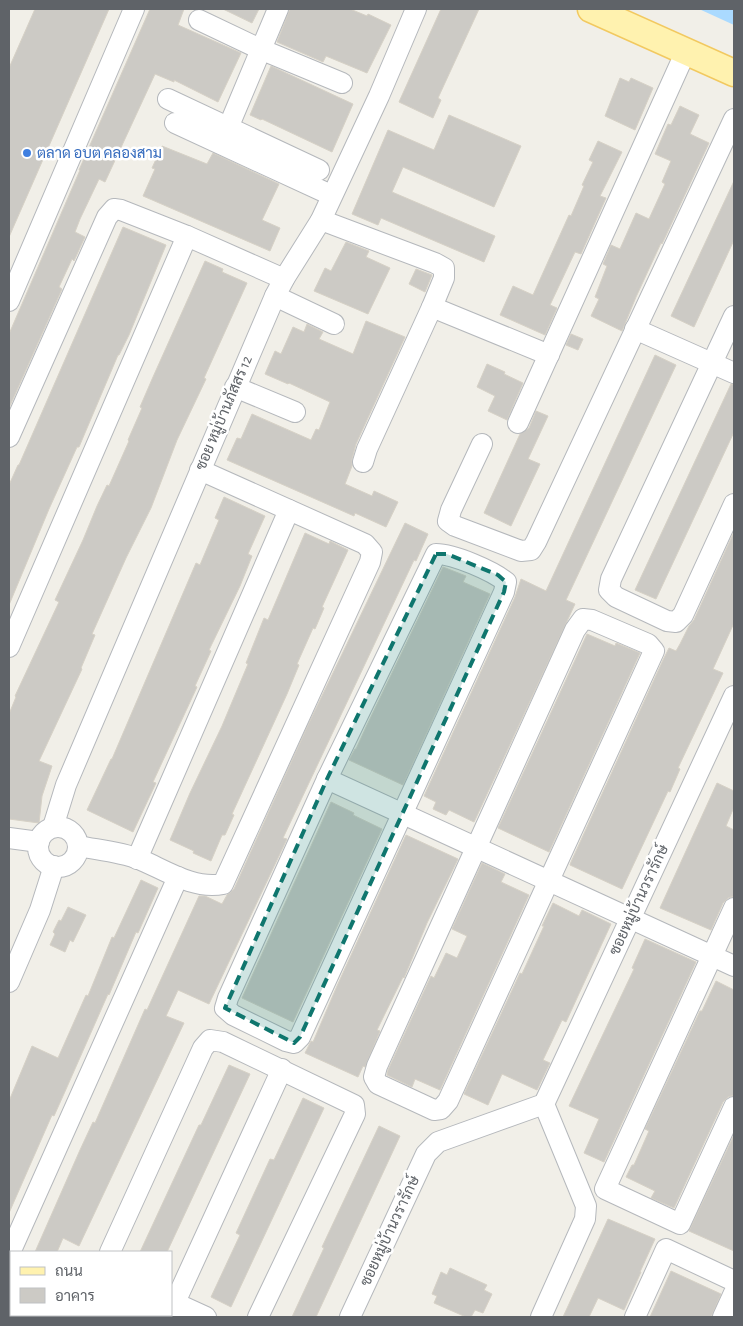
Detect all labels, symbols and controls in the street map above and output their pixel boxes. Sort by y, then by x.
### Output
place label: ตลาด อบต คลองสาม [37,146,162,161]
marker: ตลาด อบต คลองสาม [21,147,33,159]
street label: ซอย หมู่บ้านภัสสร 12 [190,352,257,473]
street label: ซอยหมู่บ้านวรารักษ์ [604,840,673,958]
street label: ซอยหมู่บ้านวรารักษ์ [355,1171,424,1289]
legend [10,1251,172,1316]
text: ถนน [55,1264,83,1279]
text: อาคาร [55,1289,95,1304]

